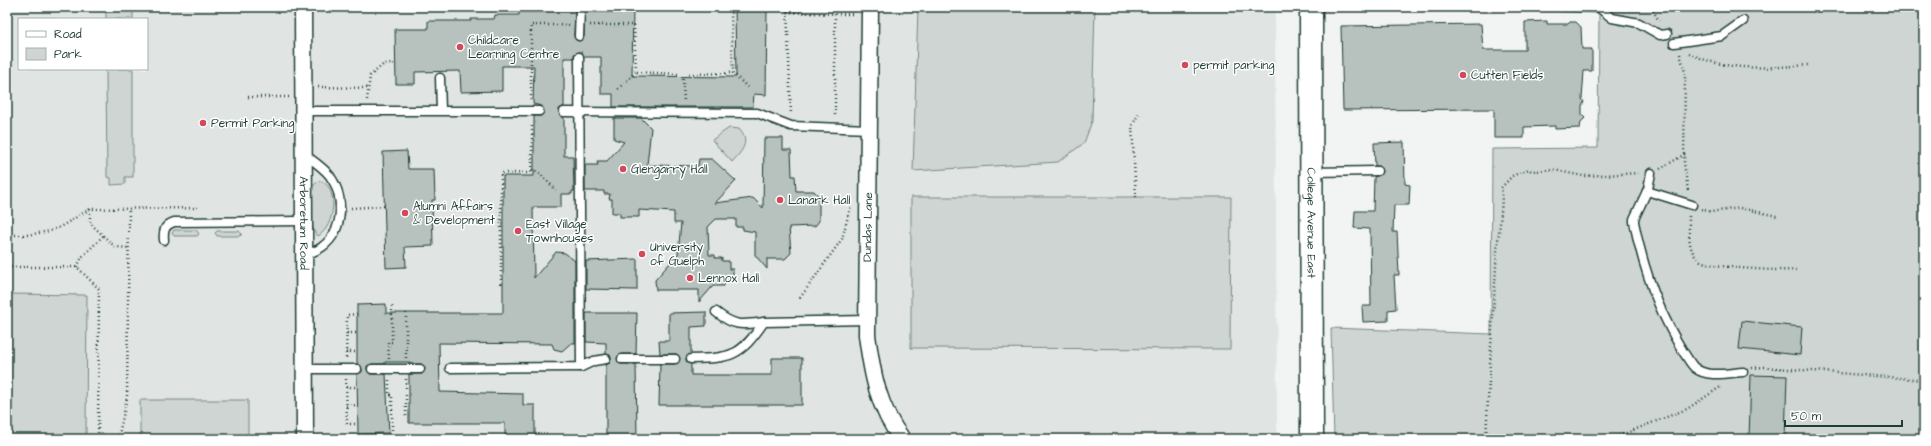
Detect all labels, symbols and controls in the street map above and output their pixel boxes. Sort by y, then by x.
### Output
legend [18,18,148,70]
text: Road [54,26,82,43]
place label: Childcare Learning Centre [468,32,560,64]
marker: Childcare Learning Centre [455,42,465,52]
text: Park [54,46,82,63]
place label: permit parking [1193,57,1274,75]
marker: permit parking [1180,60,1190,70]
place label: Cutten Fields [1471,67,1543,84]
marker: Cutten Fields [1458,70,1468,80]
place label: Permit Parking [211,115,294,133]
marker: Permit Parking [198,118,208,128]
place label: Glengarry Hall [631,161,708,179]
marker: Glengarry Hall [618,164,628,174]
street label: College Avenue East [1302,167,1320,279]
street label: Arboretum Road [295,176,313,270]
street label: Dundas Lane [859,191,877,262]
place label: Lanark Hall [788,192,851,209]
marker: Lanark Hall [775,195,785,205]
place label: Alumni Affairs & Development [413,198,495,229]
marker: Alumni Affairs & Development [400,208,410,218]
place label: East Village Townhouses [526,216,593,247]
marker: East Village Townhouses [513,226,523,236]
place label: University of Guelph [650,239,704,270]
marker: University of Guelph [637,249,647,259]
place label: Lennox Hall [698,270,759,287]
marker: Lennox Hall [685,273,695,283]
scale bar [1785,402,1902,428]
text: 50 m [1791,408,1822,425]

